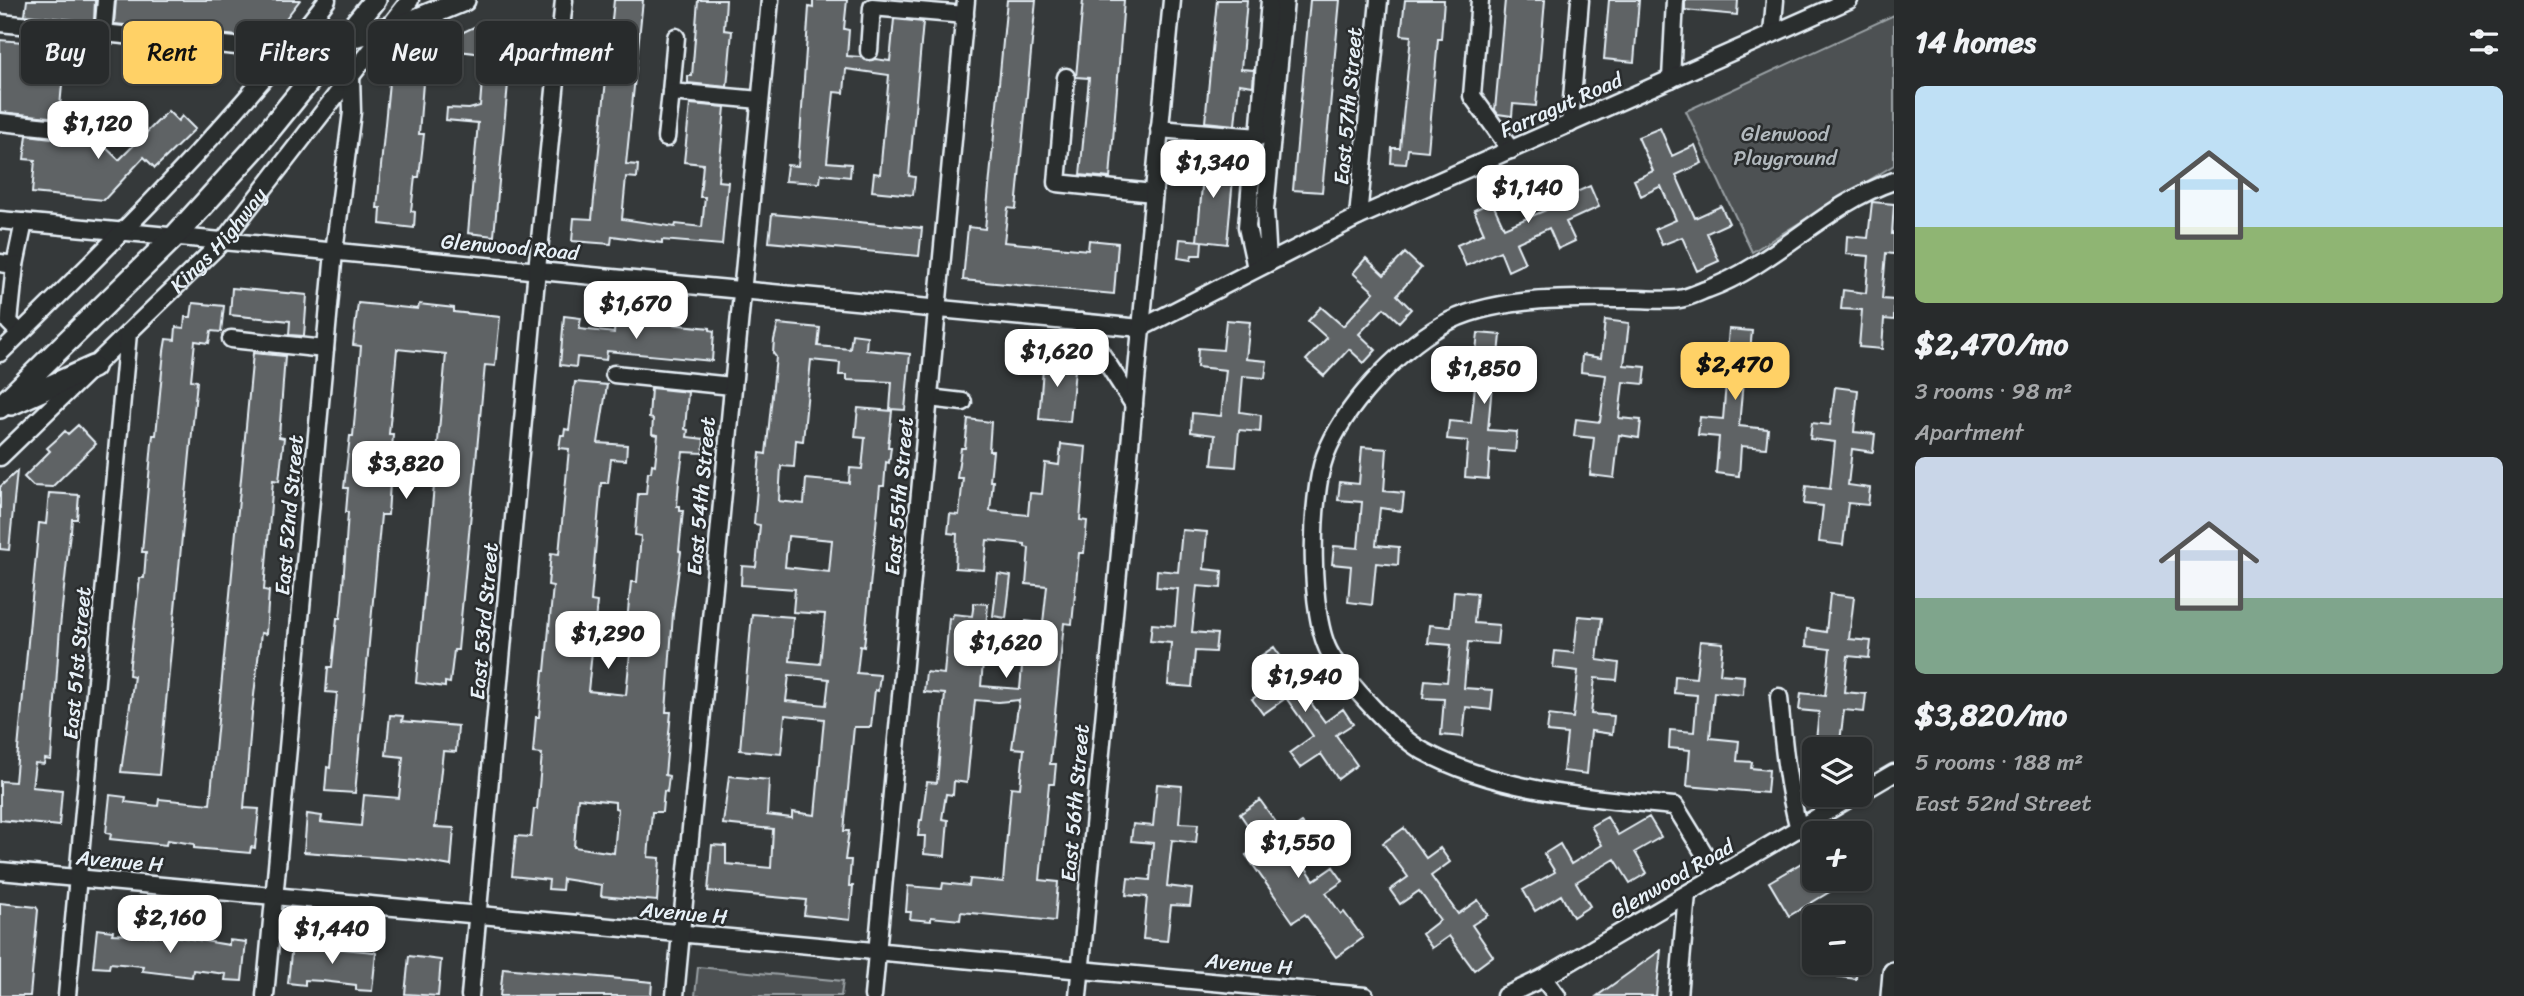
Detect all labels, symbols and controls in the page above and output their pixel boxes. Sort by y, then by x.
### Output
text: 14 homes [1915,15,2036,69]
chip: Buy [21,21,109,84]
chip: Rent [123,21,222,84]
chip: Filters [236,21,354,84]
chip: New [368,21,462,84]
chip: Apartment [476,21,637,84]
icon: filters [2465,23,2503,61]
street label: East 57th Street [1322,26,1374,186]
street label: Farragut Road [1493,60,1630,149]
pin: $1,120 [41,102,155,161]
text: $1,120 [63,103,133,144]
park label: Glenwood Playground [1733,115,1839,177]
icon: home [2146,132,2272,258]
pin: $1,340 [1156,140,1270,200]
text: $1,340 [1176,142,1250,183]
pin: $1,140 [1471,166,1585,225]
text: $1,140 [1493,167,1563,208]
street label: Kings Highway [160,179,277,303]
street label: Glenwood Road [439,222,582,272]
pin: $1,670 [579,282,693,341]
text: $1,670 [600,283,672,324]
text: $2,470/mo [1915,317,2069,371]
pin: $1,620 [1000,330,1114,389]
text: $1,620 [1021,331,1093,372]
pin: $2,470 [1678,342,1792,402]
text: $2,470 [1697,344,1773,385]
pin: $1,850 [1427,346,1541,406]
text: $1,850 [1447,348,1521,389]
text: 3 rooms · 98 m² [1915,371,2072,412]
text: Apartment [1915,412,2024,453]
street label: East 54th Street [675,415,727,577]
street label: East 55th Street [873,415,925,577]
street label: East 52nd Street [263,433,315,597]
pin: $3,820 [349,442,463,501]
text: $3,820 [368,443,444,484]
icon: home [2146,503,2272,629]
street label: East 53rd Street [458,541,510,701]
street label: East 51st Street [51,585,103,741]
pin: $1,290 [551,612,665,671]
text: $1,290 [571,613,645,654]
pin: $1,620 [949,620,1063,680]
text: $1,620 [970,622,1042,663]
pin: $1,940 [1248,654,1362,714]
text: $1,940 [1268,656,1342,697]
text: $3,820/mo [1915,688,2067,742]
street label: East 56th Street [1049,723,1101,883]
map controls [1802,737,1872,975]
button: layers [1802,737,1872,807]
text: 5 rooms · 188 m² [1915,742,2083,783]
text: East 52nd Street [1915,783,2091,824]
pin: $1,550 [1241,820,1355,880]
button: + [1802,821,1872,891]
text: $1,550 [1261,822,1335,863]
street label: Glenwood Road [1603,827,1743,930]
street label: Avenue H [74,838,165,884]
street label: Avenue H [638,890,729,936]
pin: $2,160 [113,895,227,955]
text: $2,160 [134,897,206,938]
button: − [1802,905,1872,975]
pin: $1,440 [275,906,389,966]
text: $1,440 [295,908,369,949]
street label: Avenue H [1203,941,1294,987]

